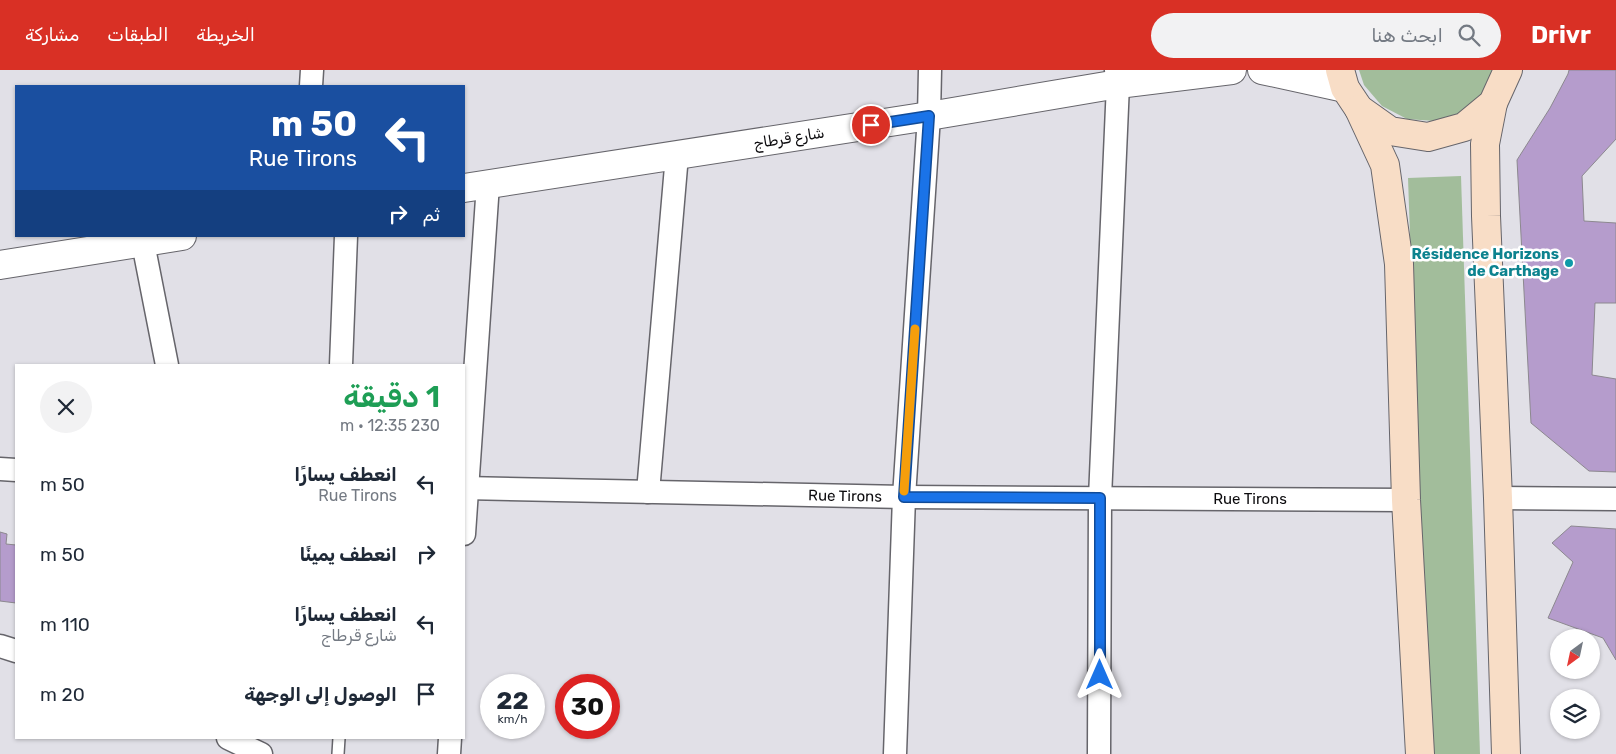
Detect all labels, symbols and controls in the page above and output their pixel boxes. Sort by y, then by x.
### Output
search box [1151,13,1501,58]
icon: search [1455,21,1483,49]
text: Drivr [1531,21,1591,49]
text: مشاركة [25,24,79,46]
text: الطبقات [107,24,168,46]
text: الخريطة [196,24,255,46]
text: ابحث هنا [1371,24,1443,47]
text: 50 m [271,103,357,145]
pin [850,104,892,146]
icon: left [375,105,440,170]
icon: arrive [857,111,885,139]
street label: شارع قرطاج [752,124,826,154]
text: Rue Tirons [249,145,357,172]
icon: right [384,200,412,228]
text: ثم [422,203,440,226]
place label: Résidence Horizons de Carthage [1412,245,1559,280]
marker: Résidence Horizons de Carthage [1563,257,1575,269]
text: 1 دقيقة [343,379,440,415]
button: close [40,381,92,433]
text: 230 m · 12:35 [340,416,440,435]
text: انعطف يسارًا [294,463,397,486]
icon: left [412,470,440,498]
text: 50 m [40,473,85,496]
text: Rue Tirons [318,486,397,505]
street label: Rue Tirons [808,486,882,506]
street label: Rue Tirons [1213,490,1287,508]
icon: right [412,540,440,568]
text: 50 m [40,543,85,566]
text: انعطف يمينًا [300,543,397,566]
text: انعطف يسارًا [294,603,397,626]
icon: left [412,610,440,638]
text: 110 m [40,613,90,636]
text: شارع قرطاج [321,626,397,645]
north arrow [1550,629,1600,679]
map controls [1550,629,1600,739]
position arrow [1073,648,1125,700]
speed limit sign: 30 [555,674,620,739]
icon: arrive [412,680,440,708]
text: 20 m [40,683,85,706]
text: الوصول إلى الوجهة [244,683,397,706]
text: 22 [496,686,529,715]
button: layers [1550,689,1600,739]
text: km/h [498,712,527,726]

